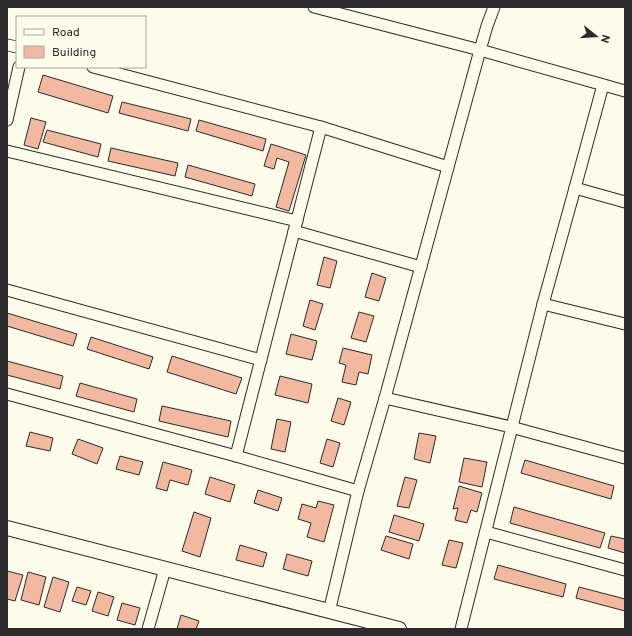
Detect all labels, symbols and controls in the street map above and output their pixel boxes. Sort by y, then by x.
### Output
legend [16,16,146,68]
north arrow [576,16,616,56]
text: Road [52,25,80,41]
text: N [597,33,612,44]
text: Building [52,45,96,61]

